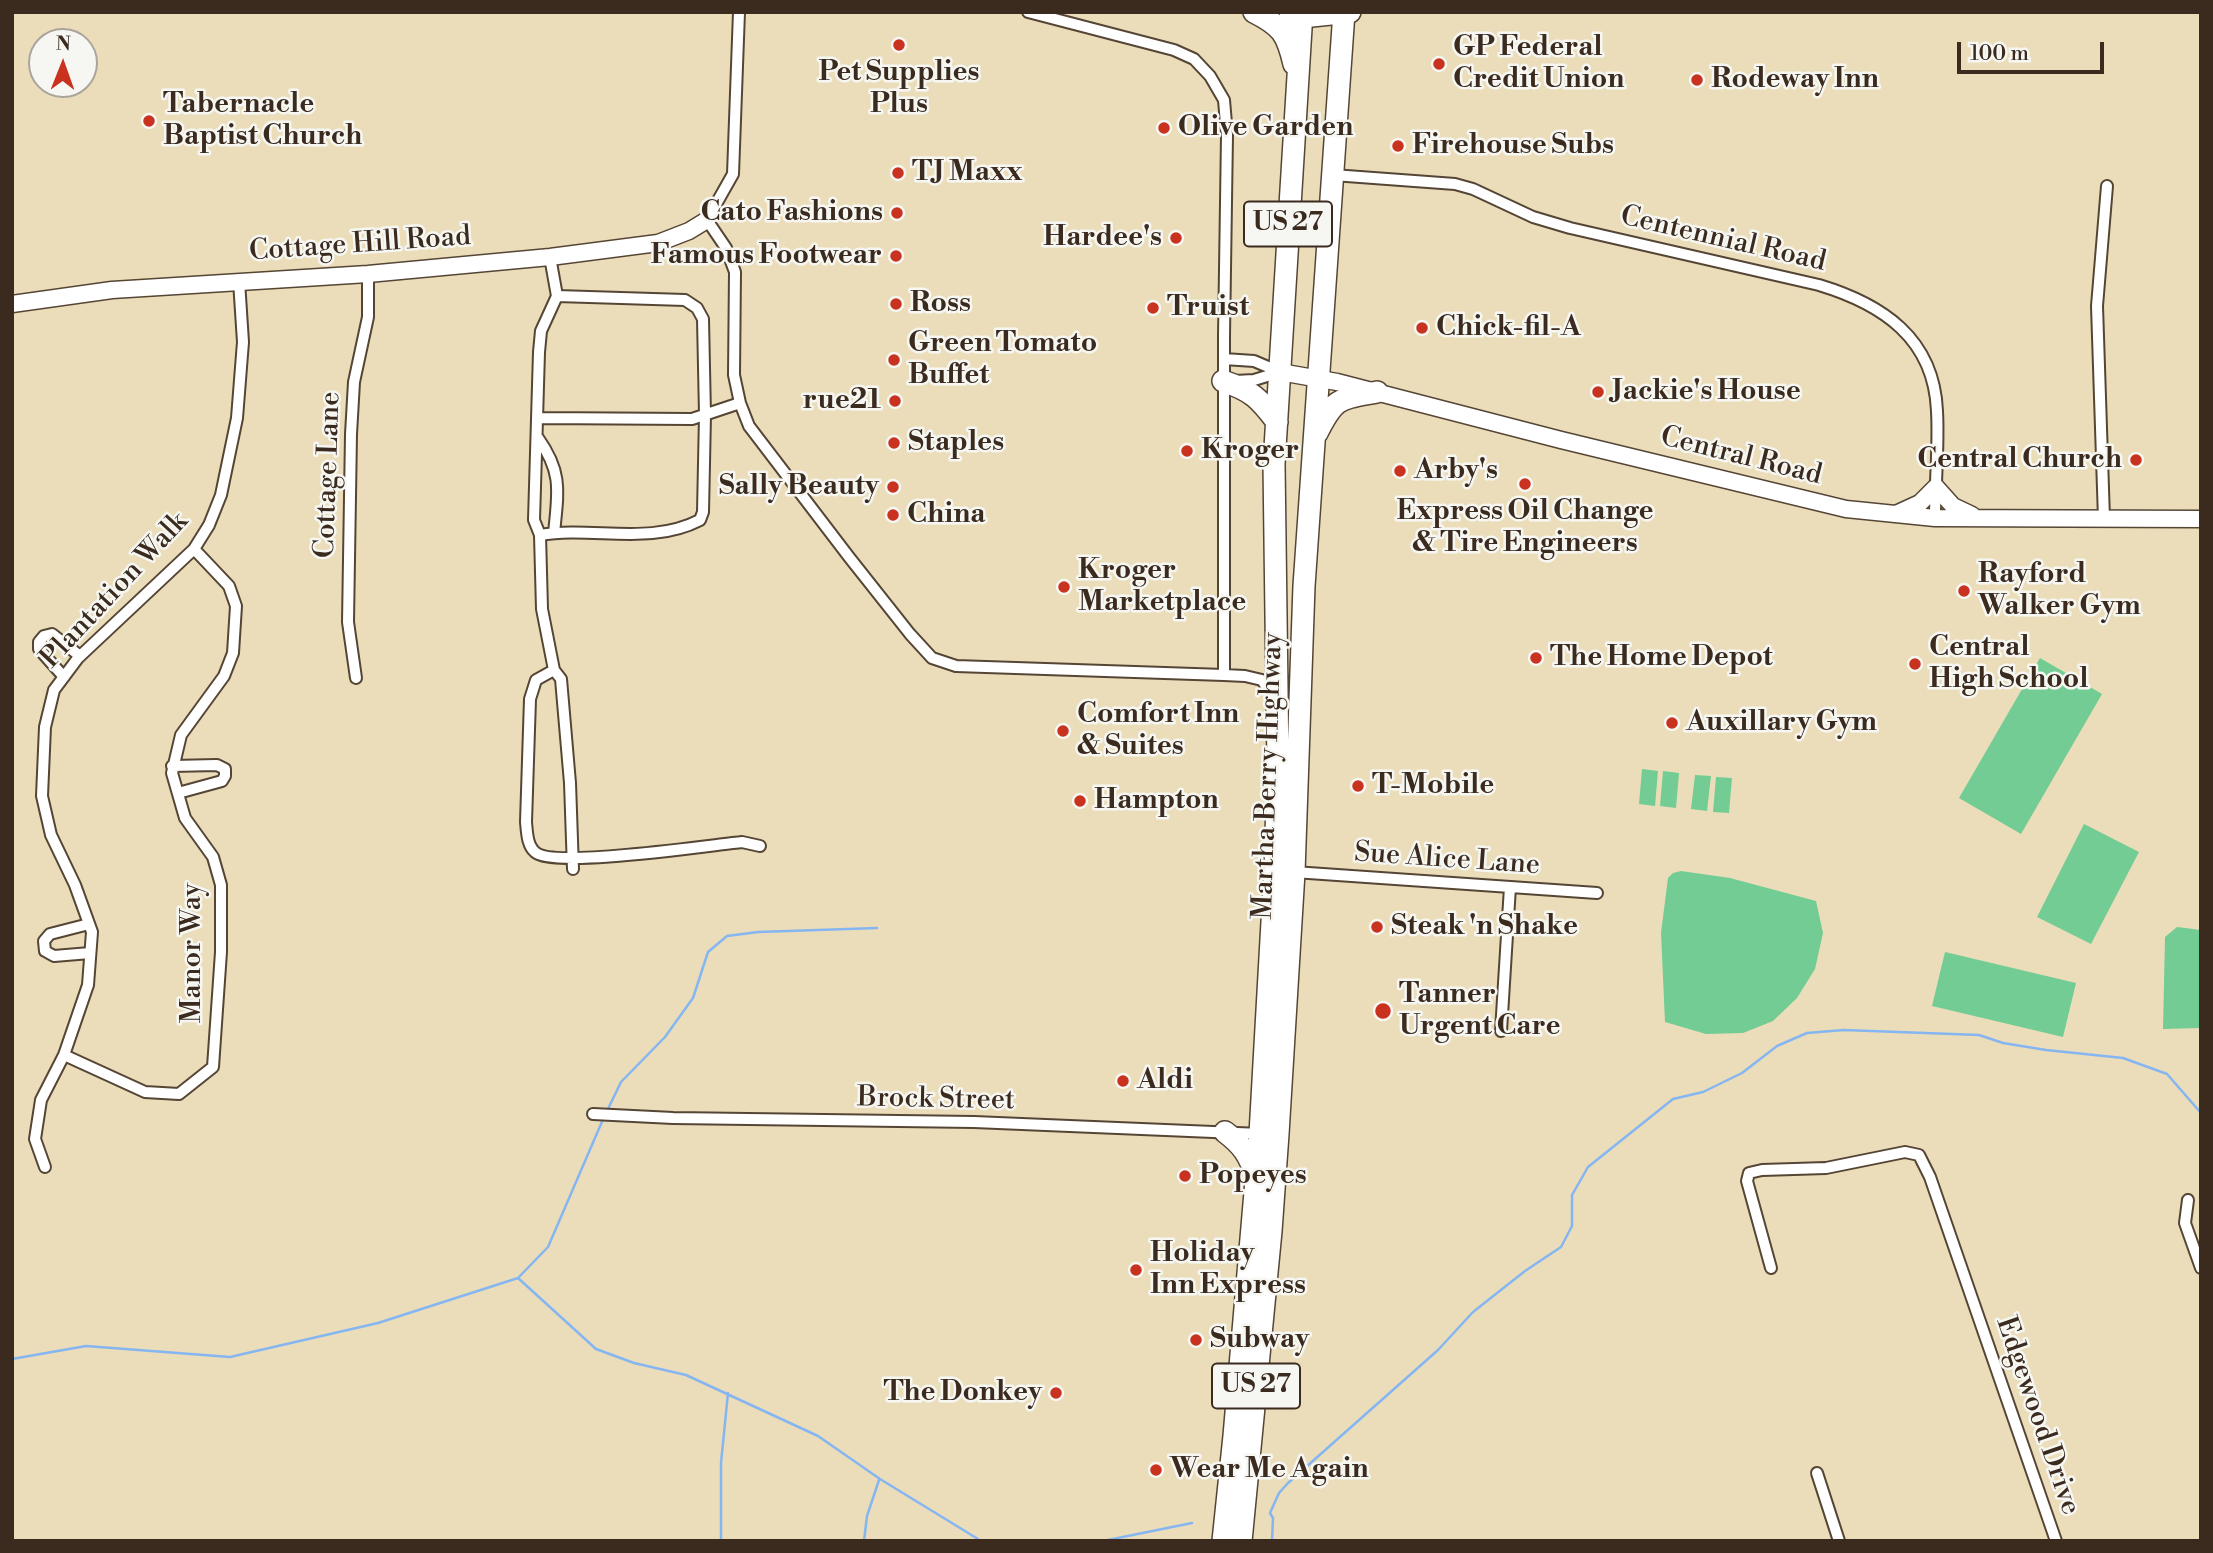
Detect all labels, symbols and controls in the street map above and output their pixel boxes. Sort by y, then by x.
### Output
north arrow [28,28,98,98]
scale bar [1961,28,2108,72]
place label: GP Federal Credit Union [1453,31,1624,97]
text: N [56,32,71,56]
marker: Pet Supplies Plus [891,37,907,53]
text: 100 m [1970,41,2029,67]
place label: Pet Supplies Plus [818,56,980,122]
marker: GP Federal Credit Union [1431,56,1447,72]
place label: Rodeway Inn [1711,63,1879,97]
marker: Rodeway Inn [1689,72,1705,88]
place label: Tabernacle Baptist Church [163,88,362,154]
place label: Olive Garden [1178,111,1353,145]
marker: Tabernacle Baptist Church [141,113,157,129]
marker: Olive Garden [1156,120,1172,136]
place label: Firehouse Subs [1412,129,1614,163]
marker: Firehouse Subs [1390,138,1406,154]
place label: TJ Maxx [912,156,1022,190]
marker: TJ Maxx [890,165,906,181]
place label: Cato Fashions [700,196,883,230]
street label: Centennial Road [1617,200,1829,280]
road number: US 27 [1244,202,1332,246]
marker: Cato Fashions [889,205,905,221]
street label: Cottage Hill Road [248,220,472,270]
place label: Hardee's [1043,221,1162,255]
marker: Hardee's [1168,230,1184,246]
place label: Famous Footwear [650,239,882,273]
marker: Famous Footwear [888,248,904,264]
place label: Ross [910,287,971,321]
place label: Truist [1167,291,1249,325]
marker: Ross [888,296,904,312]
marker: Truist [1145,300,1161,316]
place label: Chick-fil-A [1436,311,1581,345]
marker: Chick-fil-A [1414,320,1430,336]
place label: Green Tomato Buffet [908,327,1097,393]
marker: Green Tomato Buffet [886,352,902,368]
place label: Jackie's House [1612,375,1801,409]
place label: rue21 [803,384,881,418]
marker: Jackie's House [1590,384,1606,400]
street label: Cottage Lane [309,391,349,559]
marker: rue21 [887,393,903,409]
street label: Central Road [1657,421,1825,493]
place label: Staples [908,426,1004,460]
place label: Kroger [1201,434,1299,468]
marker: Staples [886,435,902,451]
marker: Kroger [1179,443,1195,459]
place label: Central Church [1917,443,2122,477]
marker: Central Church [2128,452,2144,468]
place label: Arby's [1414,454,1498,488]
marker: Arby's [1392,463,1408,479]
place label: Sally Beauty [719,470,879,504]
marker: Express Oil Change & Tire Engineers [1517,476,1533,492]
marker: Sally Beauty [885,479,901,495]
place label: Express Oil Change & Tire Engineers [1396,495,1654,561]
place label: China [907,498,986,532]
street label: Plantation Walk [34,506,196,676]
marker: China [885,507,901,523]
place label: Kroger Marketplace [1078,554,1246,620]
place label: Rayford Walker Gym [1978,558,2141,624]
marker: Kroger Marketplace [1056,579,1072,595]
marker: Rayford Walker Gym [1956,583,1972,599]
place label: Central High School [1929,631,2088,697]
street label: Martha Berry Highway [1247,632,1291,920]
place label: The Home Depot [1550,641,1773,675]
marker: The Home Depot [1528,650,1544,666]
marker: Central High School [1907,656,1923,672]
place label: Comfort Inn & Suites [1077,698,1239,764]
place label: Auxillary Gym [1686,706,1877,740]
marker: Auxillary Gym [1664,715,1680,731]
marker: Comfort Inn & Suites [1055,723,1071,739]
place label: T-Mobile [1372,769,1494,803]
marker: T-Mobile [1350,778,1366,794]
place label: Hampton [1094,784,1219,818]
marker: Hampton [1072,793,1088,809]
street label: Sue Alice Lane [1353,837,1541,883]
street label: Manor Way [176,883,210,1023]
place label: Steak 'n Shake [1391,910,1578,944]
marker: Steak 'n Shake [1369,919,1385,935]
place label: Tanner Urgent Care [1399,978,1560,1044]
marker: Tanner Urgent Care [1373,1001,1393,1021]
place label: Aldi [1137,1064,1193,1098]
marker: Aldi [1115,1073,1131,1089]
street label: Brock Street [857,1082,1015,1118]
place label: Popeyes [1199,1159,1307,1193]
marker: Popeyes [1177,1168,1193,1184]
place label: Holiday Inn Express [1150,1237,1306,1303]
marker: Holiday Inn Express [1128,1262,1144,1278]
street label: Edgewood Drive [1987,1313,2087,1519]
place label: Subway [1210,1323,1309,1357]
marker: Subway [1188,1332,1204,1348]
road number: US 27 [1212,1364,1300,1408]
place label: The Donkey [883,1376,1042,1410]
marker: The Donkey [1048,1385,1064,1401]
place label: Wear Me Again [1170,1453,1369,1487]
marker: Wear Me Again [1148,1462,1164,1478]

